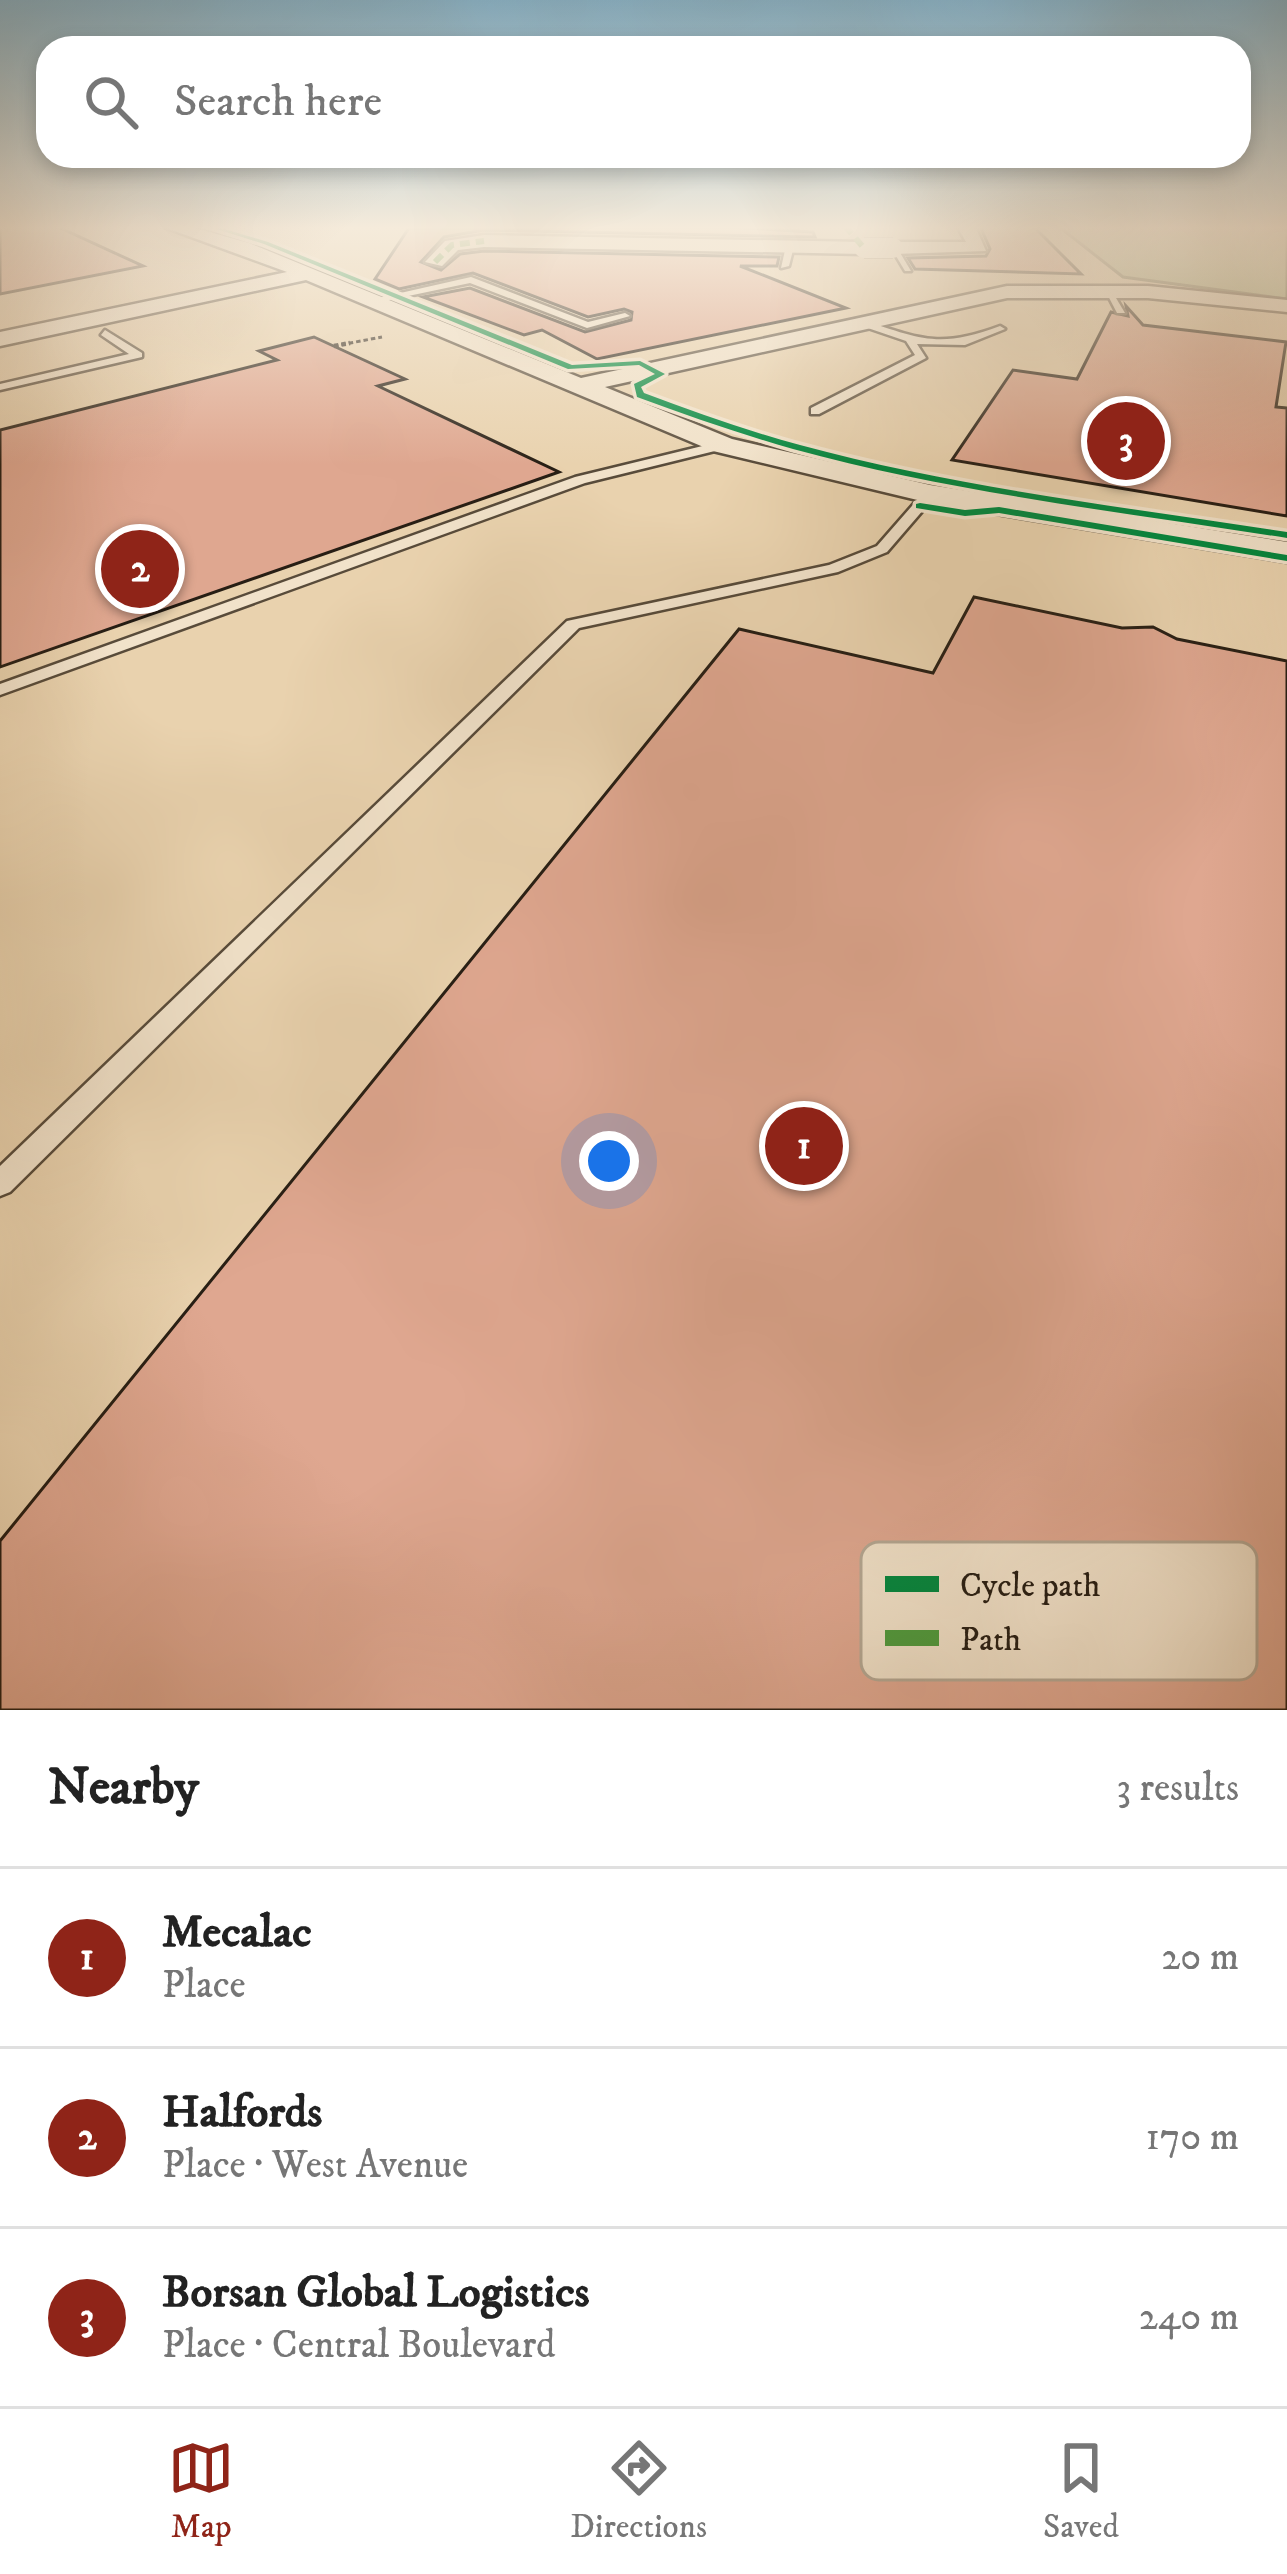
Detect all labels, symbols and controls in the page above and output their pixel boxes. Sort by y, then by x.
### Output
search box [36,36,1251,168]
icon: search [78,69,144,135]
text: Search here [174,74,382,130]
pin: 3 [1087,396,1165,486]
pin: 2 [101,524,179,614]
pin: 1 [765,1101,843,1191]
your location [579,1131,639,1191]
legend [861,1542,1257,1680]
text: Cycle path [960,1566,1100,1607]
text: Path [960,1620,1021,1661]
text: Nearby [48,1756,199,1820]
text: 3 results [1116,1764,1239,1813]
text: Mecalac [162,1905,312,1961]
text: 1 [80,1933,94,1982]
text: 20 m [1161,1933,1239,1982]
text: Place [162,1961,246,2010]
text: Halfords [162,2085,322,2141]
text: 2 [77,2113,97,2162]
text: 170 m [1145,2113,1239,2162]
text: Place · West Avenue [162,2141,468,2190]
text: Borsan Global Logistics [162,2265,590,2321]
text: 3 [80,2293,94,2342]
text: 240 m [1139,2293,1239,2342]
text: Place · Central Boulevard [162,2321,556,2370]
tab: Map [168,2435,234,2548]
tab: Directions [570,2435,707,2548]
tab: Saved [1043,2435,1119,2548]

